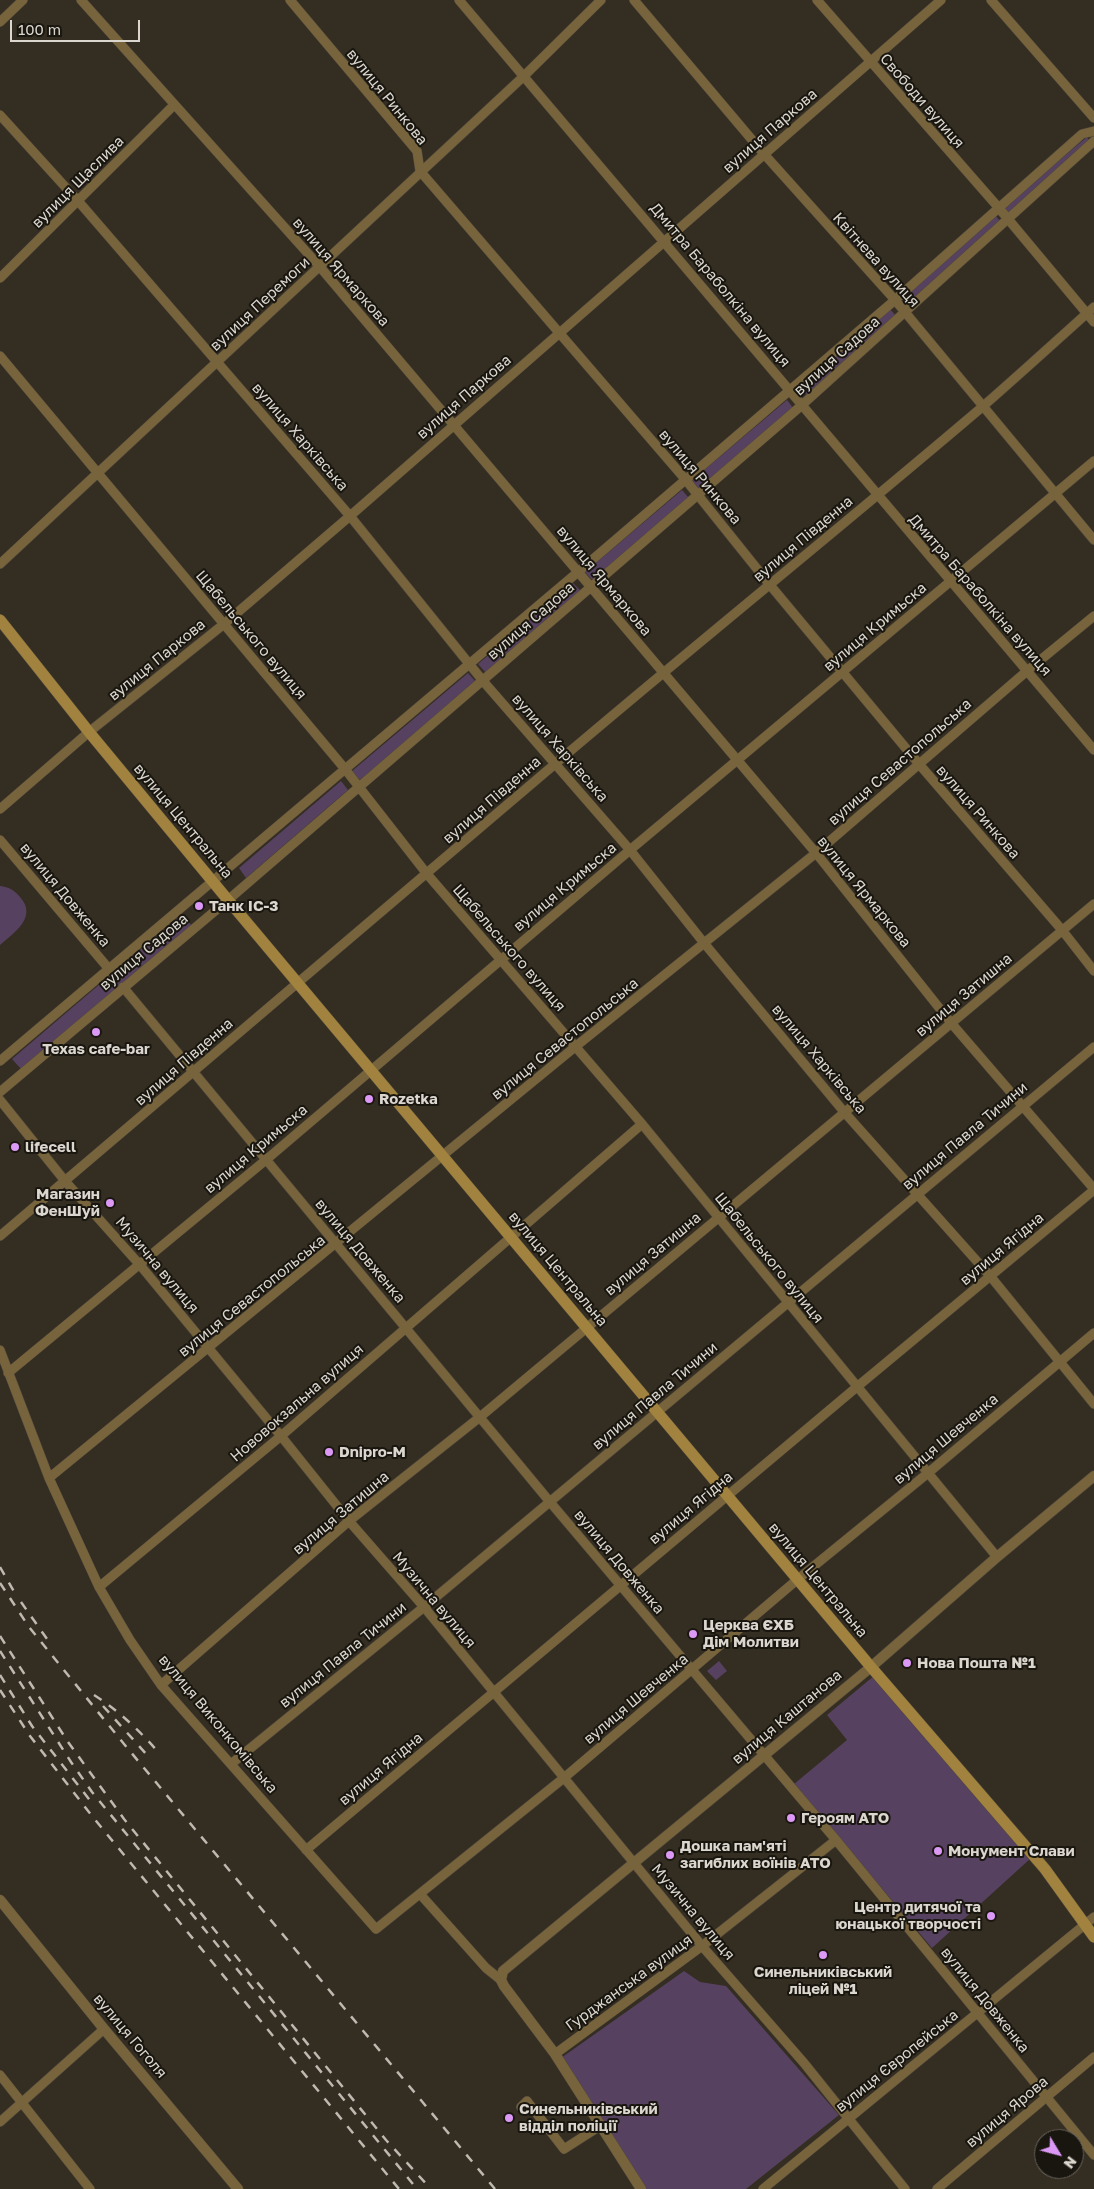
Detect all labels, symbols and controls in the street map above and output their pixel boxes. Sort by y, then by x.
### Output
scale bar [12,10,142,42]
text: 100 m [18,20,61,38]
street label: вулиця Ринкова [343,45,431,149]
street label: Свободи вулиця [876,50,968,152]
street label: вулиця Паркова [719,85,821,177]
street label: вулиця Щаслива [28,132,128,232]
street label: Дмитра Бараболкіна вулиця [646,199,794,371]
street label: Квітнева вулиця [829,209,923,311]
street label: вулиця Ярмаркова [289,214,393,330]
street label: вулиця Перемоги [206,253,314,355]
street label: вулиця Садова [790,313,884,399]
street label: вулиця Паркова [413,351,515,443]
street label: вулиця Харківська [248,379,352,495]
street label: вулиця Ринкова [655,426,745,528]
street label: вулиця Південна [750,492,856,586]
street label: Дмитра Бараболкіна вулиця [905,510,1055,680]
street label: вулиця Ярмаркова [553,522,655,640]
street label: Щабельського вулиця [192,567,310,703]
street label: вулиця Садова [484,578,578,664]
street label: вулиця Кримьска [820,579,930,675]
street label: вулиця Паркова [105,616,209,704]
street label: вулиця Харківська [508,690,612,806]
street label: вулиця Севастопольська [825,695,975,829]
street label: вулиця Південна [439,752,545,848]
street label: вулиця Центральна [130,760,236,882]
street label: вулиця Ринкова [932,761,1024,863]
street label: вулиця Ярмаркова [814,833,914,951]
street label: вулиця Довженка [16,839,114,951]
street label: вулиця Кримьска [510,839,620,935]
street label: Щабельського вулиця [449,881,569,1015]
place label: Танк ІС-3 [209,897,278,915]
marker: Танк ІС-3 [193,900,205,912]
street label: вулиця Садова [96,910,192,994]
street label: вулиця Затишна [912,949,1016,1041]
street label: вулиця Севастопольська [488,974,642,1104]
street label: вулиця Харківська [768,1001,870,1117]
street label: вулиця Південна [131,1014,237,1110]
marker: Texas cafe-bar [90,1026,102,1038]
place label: Texas cafe-bar [42,1040,150,1058]
street label: вулиця Павла Тичини [899,1078,1031,1194]
place label: Rozetka [379,1090,438,1108]
marker: Rozetka [363,1093,375,1105]
street label: вулиця Кримьска [201,1101,311,1197]
place label: lifecell [25,1138,76,1156]
marker: lifecell [9,1141,21,1153]
place label: Магазин ФенШуй [35,1185,100,1220]
street label: Щабельського вулиця [711,1189,827,1327]
street label: вулиця Довженка [311,1195,409,1307]
marker: Магазин ФенШуй [104,1197,116,1209]
street label: вулиця Центральна [505,1208,611,1330]
street label: вулиця Затишна [601,1208,705,1300]
street label: вулиця Ягідна [956,1209,1048,1289]
street label: Музична вулиця [112,1213,202,1317]
street label: вулиця Севастопольська [175,1231,329,1361]
street label: вулиця Павла Тичини [589,1338,721,1454]
street label: Нововокзальна вулиця [227,1340,367,1466]
street label: вулиця Шевченка [890,1390,1002,1488]
place label: Dnipro-M [339,1443,406,1461]
marker: Dnipro-M [323,1446,335,1458]
street label: вулиця Затишна [289,1467,393,1559]
street label: вулиця Ягідна [645,1468,737,1548]
street label: вулиця Довженка [570,1506,668,1618]
street label: вулиця Центральна [765,1519,871,1641]
street label: Музична вулиця [389,1548,479,1652]
street label: вулиця Павла Тичини [276,1598,410,1712]
place label: Церква ЄХБ Дім Молитви [703,1616,799,1651]
marker: Церква ЄХБ Дім Молитви [687,1628,699,1640]
street label: вулиця Шевченка [580,1650,692,1748]
street label: вулиця Виконкомівська [155,1651,281,1797]
place label: Нова Пошта №1 [917,1654,1036,1672]
marker: Нова Пошта №1 [901,1657,913,1669]
street label: вулиця Каштанова [729,1666,845,1768]
street label: вулиця Ягідна [335,1729,427,1809]
place label: Героям АТО [801,1809,889,1827]
marker: Героям АТО [785,1812,797,1824]
place label: Дошка пам'яті загиблих воїнів АТО [680,1837,831,1872]
place label: Монумент Слави [948,1842,1075,1860]
marker: Монумент Слави [932,1845,944,1857]
marker: Дошка пам'яті загиблих воїнів АТО [664,1849,676,1861]
street label: Музична вулиця [648,1860,738,1964]
place label: Центр дитячої та юнацької творчості [836,1898,981,1933]
marker: Центр дитячої та юнацької творчості [985,1910,997,1922]
street label: Гурджанська вулиця [562,1931,696,2035]
street label: вулиця Довженка [937,1944,1033,2056]
marker: Синельниківський ліцей №1 [817,1949,829,1961]
place label: Синельниківський ліцей №1 [754,1963,892,1998]
street label: вулиця Гоголя [89,1990,171,2082]
street label: вулиця Європейська [832,2006,962,2116]
street label: вулиця Ярова [962,2073,1052,2151]
place label: Синельниківський відділ поліції [519,2100,658,2135]
marker: Синельниківський відділ поліції [503,2112,515,2124]
north arrow [1034,2129,1084,2179]
text: N [1061,2153,1081,2172]

